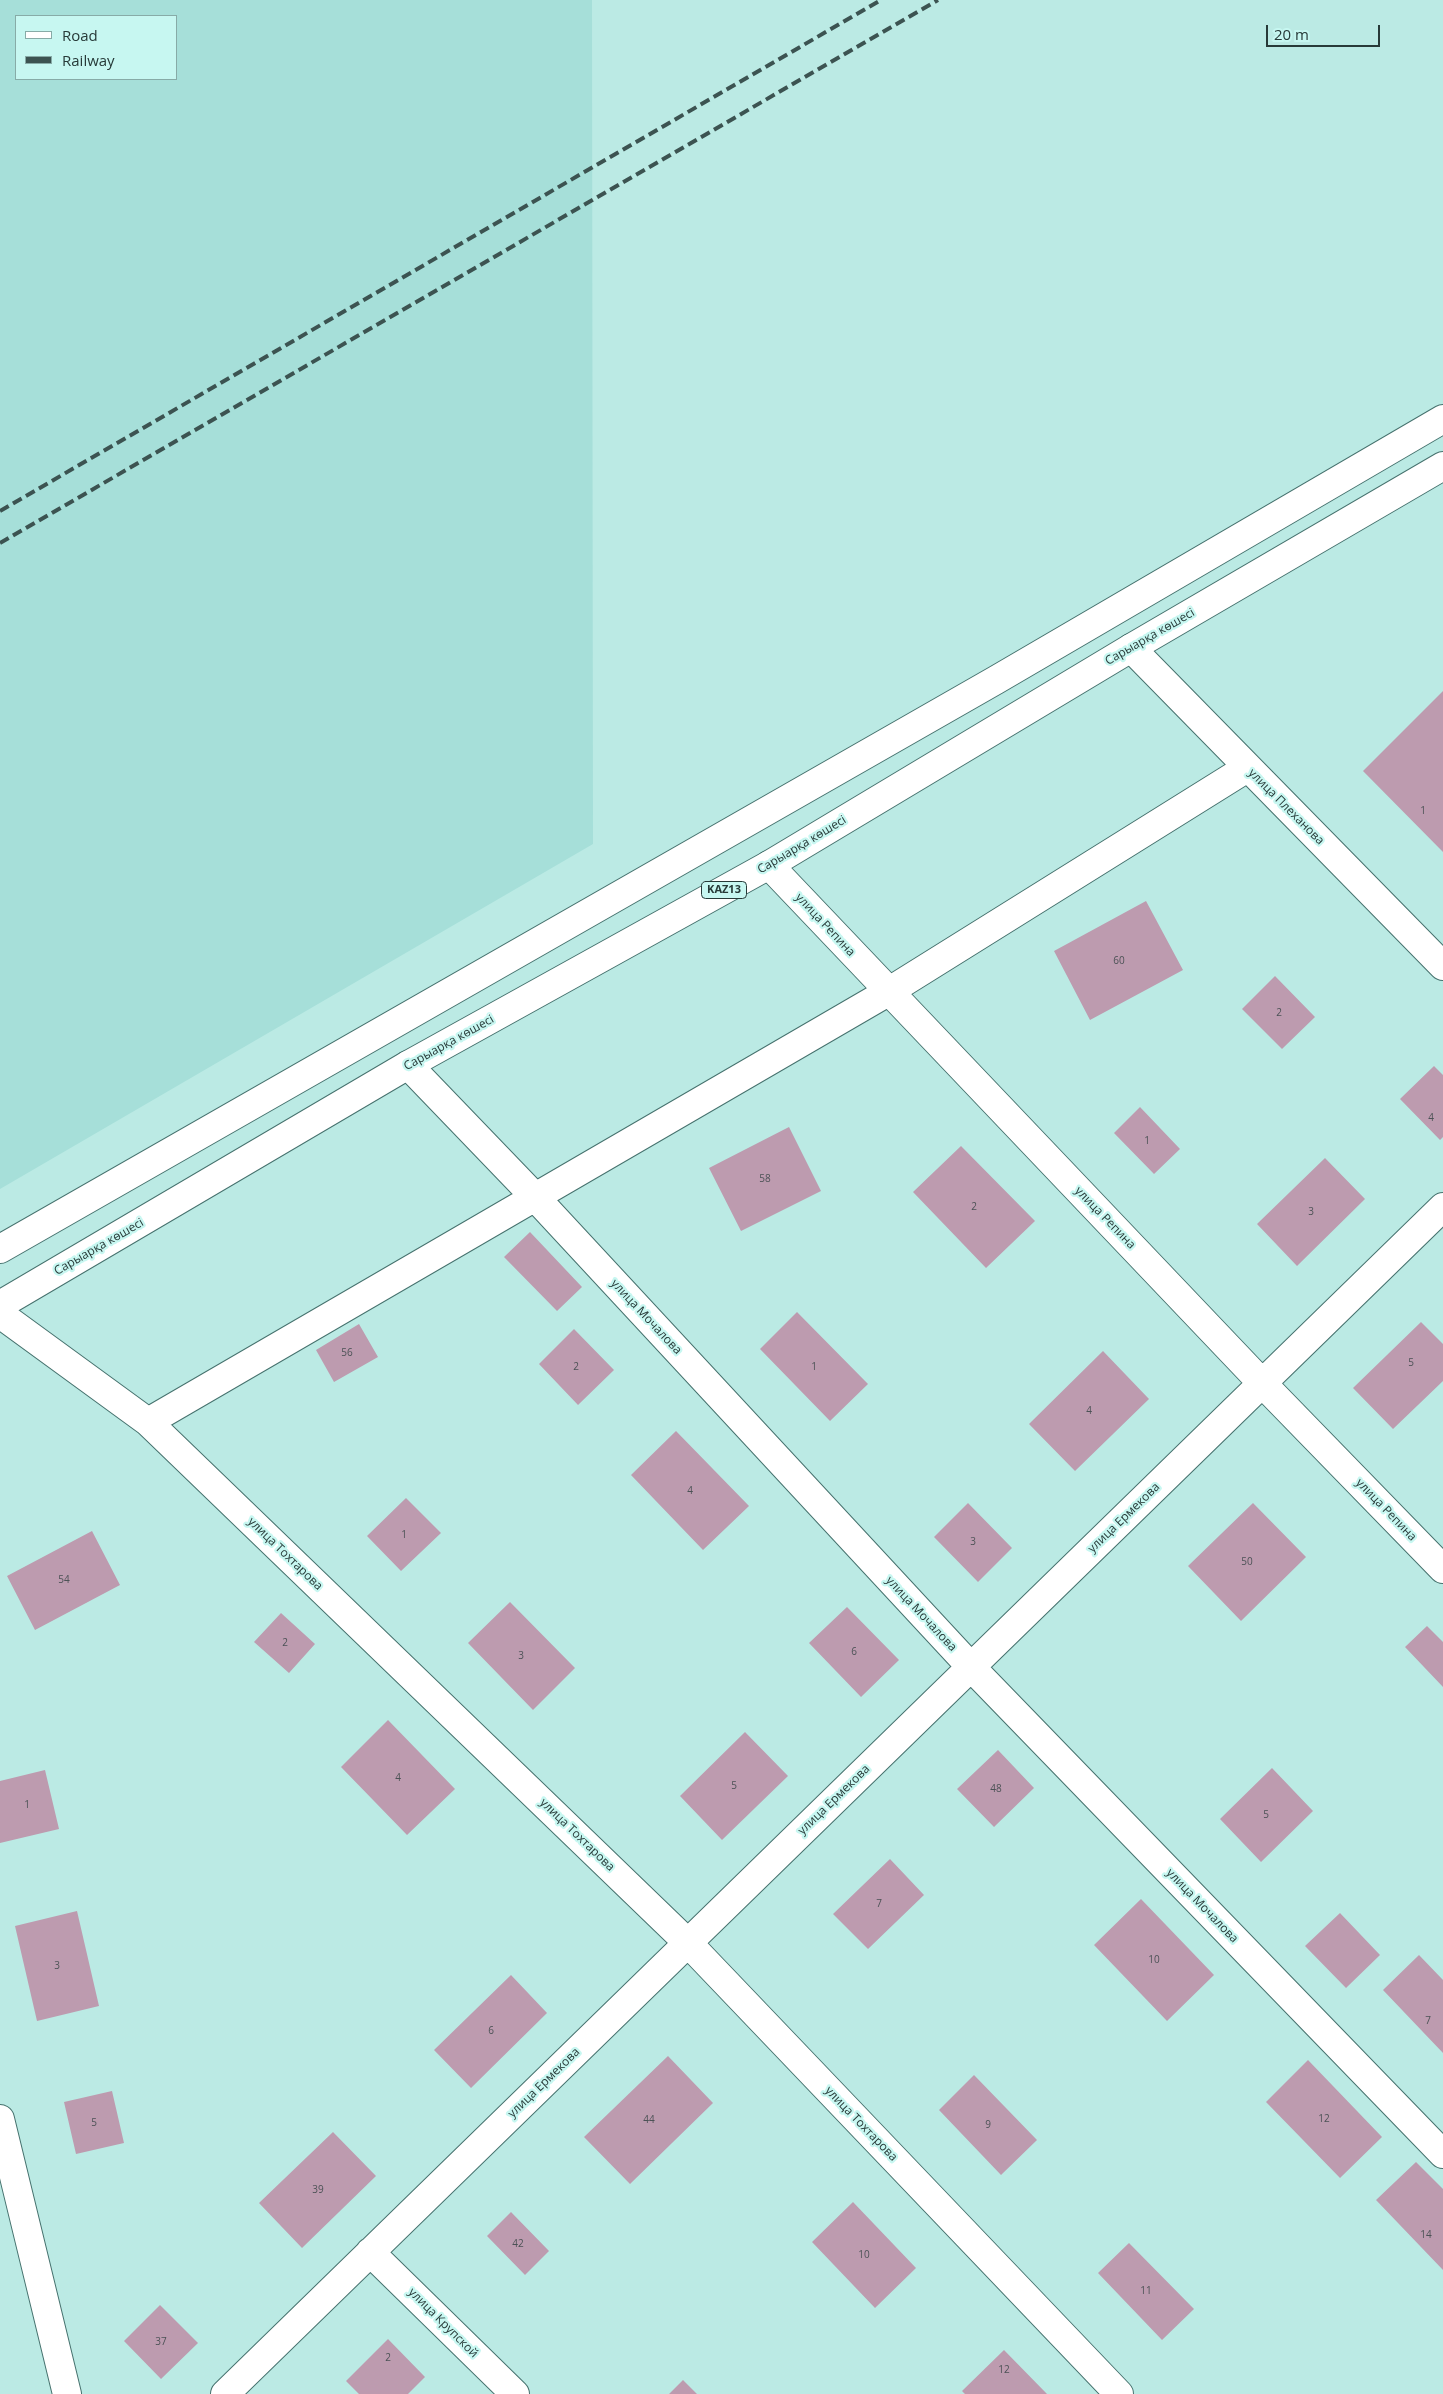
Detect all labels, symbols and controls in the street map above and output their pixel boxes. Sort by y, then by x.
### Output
legend [15,15,178,80]
scale bar [1268,15,1382,47]
text: 20 m [1274,24,1309,44]
text: Road [62,25,98,45]
text: Railway [62,50,115,70]
street label: Сарыарқа көшесі [1103,606,1197,668]
street label: улица Плеханова [1245,766,1327,848]
house number: 1 [1420,805,1426,817]
street label: Сарыарқа көшесі [755,813,849,877]
road number: KAZ13 [702,882,746,898]
street label: улица Репина [792,890,858,960]
house number: 60 [1113,955,1125,967]
house number: 2 [1276,1007,1282,1019]
street label: Сарыарқа көшесі [401,1012,497,1074]
house number: 4 [1428,1112,1434,1124]
house number: 1 [1144,1135,1150,1147]
house number: 58 [759,1173,771,1185]
street label: улица Репина [1072,1184,1138,1252]
house number: 2 [971,1201,977,1213]
house number: 3 [1308,1206,1314,1218]
street label: Сарыарқа көшесі [52,1216,146,1278]
street label: улица Мочалова [608,1276,684,1358]
house number: 56 [341,1347,353,1359]
house number: 5 [1408,1357,1414,1369]
house number: 2 [573,1361,579,1373]
house number: 1 [811,1361,817,1373]
house number: 4 [1086,1405,1092,1417]
street label: улица Репина [1353,1476,1419,1544]
street label: улица Ермекова [1085,1480,1163,1556]
house number: 4 [687,1485,693,1497]
street label: улица Тохтарова [245,1515,325,1593]
house number: 1 [401,1529,407,1541]
house number: 3 [970,1536,976,1548]
house number: 50 [1241,1556,1253,1568]
street label: улица Мочалова [883,1573,959,1655]
house number: 54 [58,1574,70,1586]
house number: 2 [282,1637,288,1649]
house number: 6 [851,1646,857,1658]
house number: 3 [518,1650,524,1662]
street label: улица Ермекова [795,1762,873,1838]
house number: 4 [395,1772,401,1784]
house number: 5 [731,1780,737,1792]
house number: 48 [990,1783,1002,1795]
street label: улица Тохтарова [537,1796,617,1874]
house number: 1 [24,1799,30,1811]
house number: 5 [1263,1809,1269,1821]
street label: улица Мочалова [1163,1866,1241,1946]
house number: 7 [876,1898,882,1910]
house number: 10 [1148,1954,1160,1966]
house number: 3 [54,1960,60,1972]
house number: 7 [1425,2015,1431,2027]
house number: 6 [488,2025,494,2037]
street label: улица Ермекова [505,2045,583,2121]
street label: улица Тохтарова [822,2084,900,2164]
house number: 12 [1318,2113,1330,2125]
house number: 44 [643,2114,655,2126]
house number: 5 [91,2117,97,2129]
house number: 9 [985,2119,991,2131]
house number: 39 [312,2184,324,2196]
house number: 14 [1420,2229,1432,2241]
house number: 42 [512,2238,524,2250]
house number: 10 [858,2249,870,2261]
street label: улица Крупской [405,2285,481,2361]
house number: 11 [1140,2285,1152,2297]
house number: 37 [155,2336,167,2348]
house number: 2 [385,2352,391,2364]
house number: 12 [998,2364,1010,2376]

